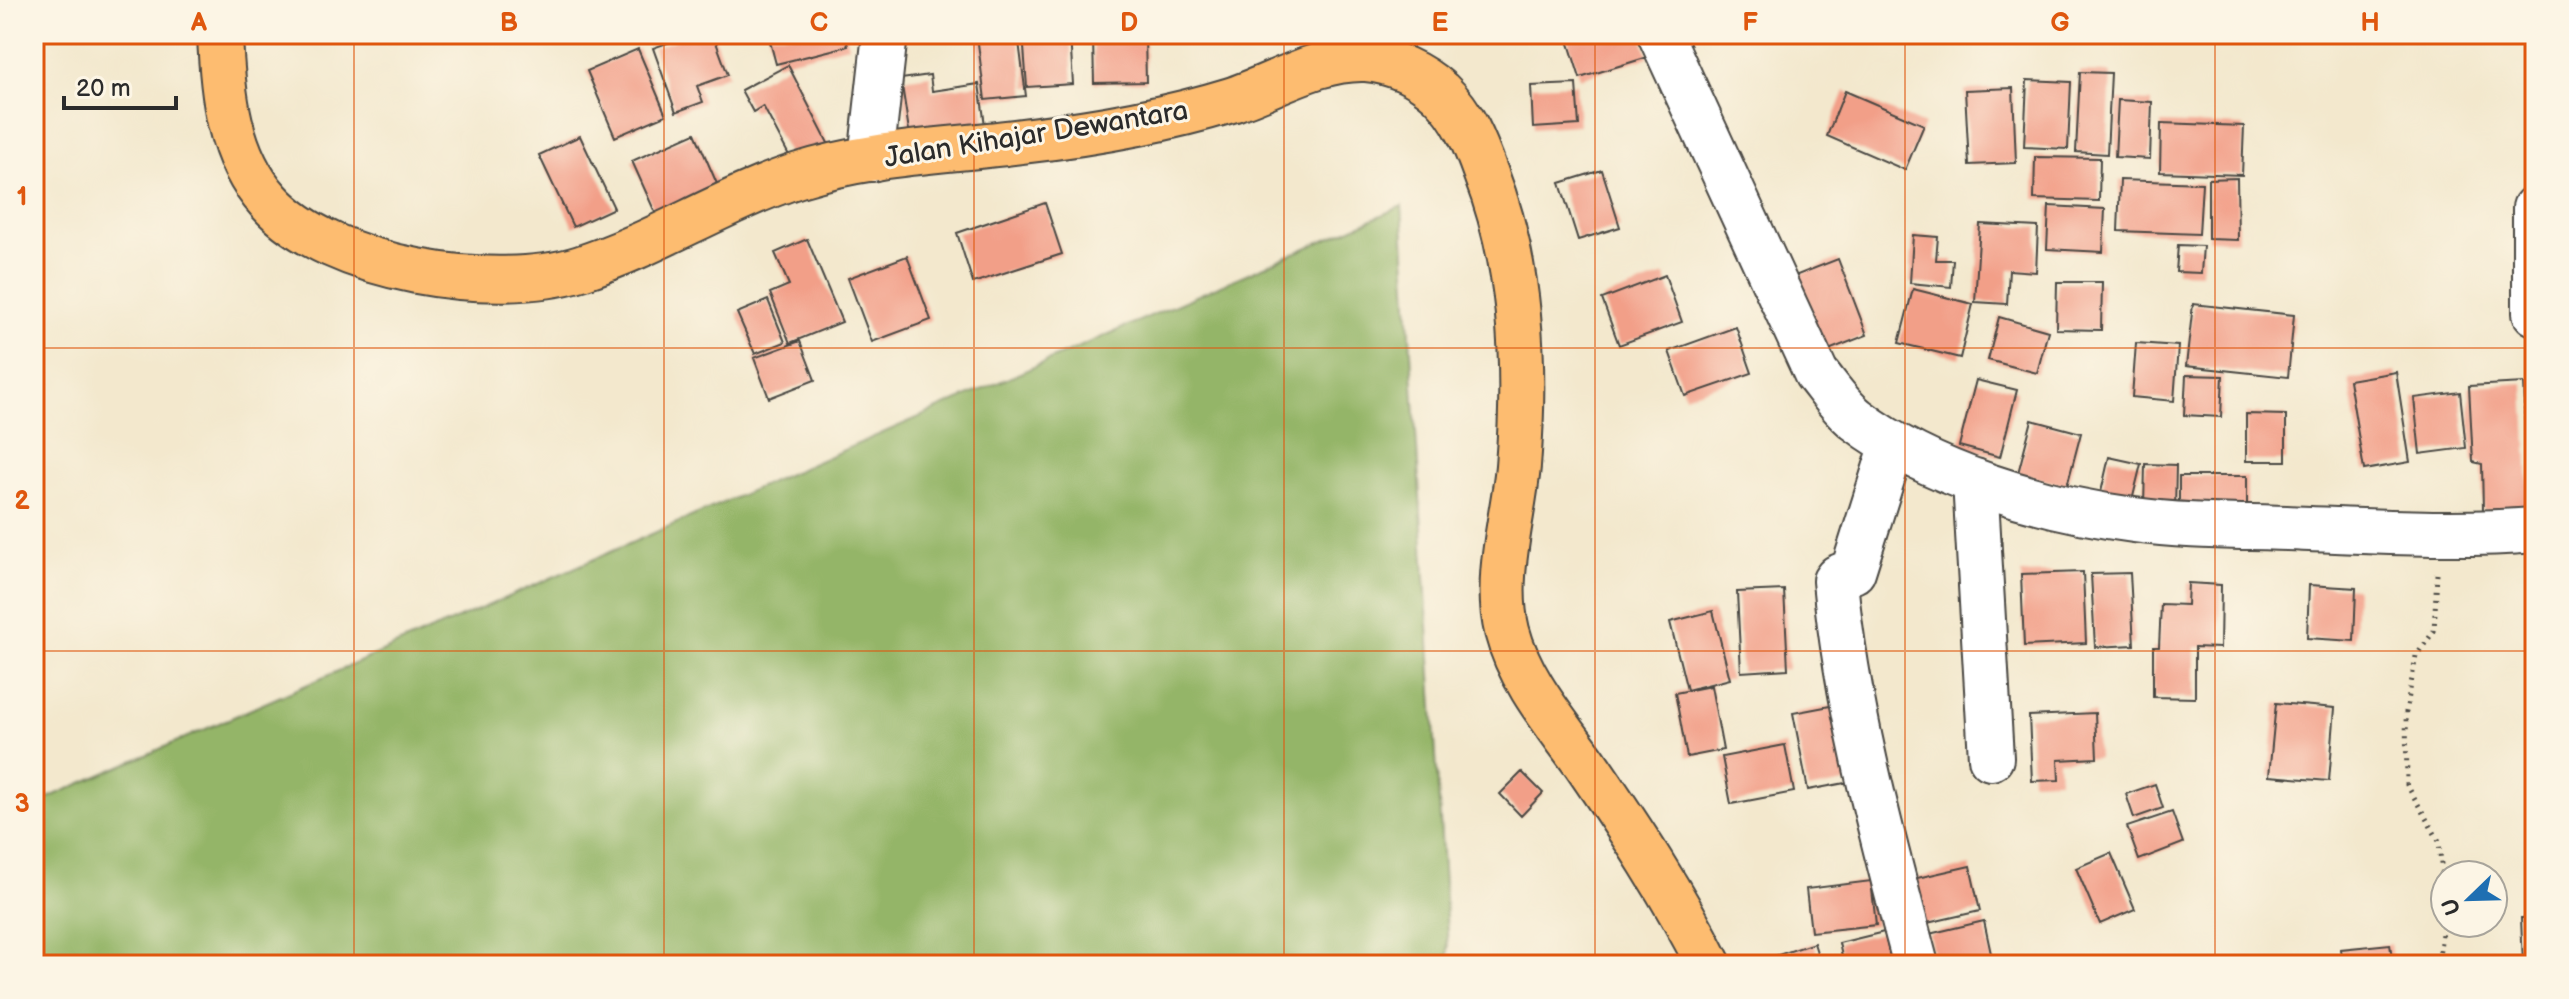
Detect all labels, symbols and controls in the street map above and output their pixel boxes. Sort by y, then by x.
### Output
text: A [190,8,207,39]
text: B [500,8,518,39]
text: C [810,8,828,39]
text: D [1120,8,1138,39]
text: E [1432,8,1449,39]
text: F [1742,8,1758,39]
text: G [2050,8,2070,39]
text: H [2360,8,2380,39]
scale bar [64,60,176,110]
text: 20 m [76,74,131,103]
street label: Jalan Kihajar Dewantara [882,94,1190,175]
text: 1 [17,182,27,213]
text: 2 [14,486,30,517]
text: 3 [14,789,30,820]
north arrow [2429,859,2509,939]
text: U [2436,894,2467,919]

